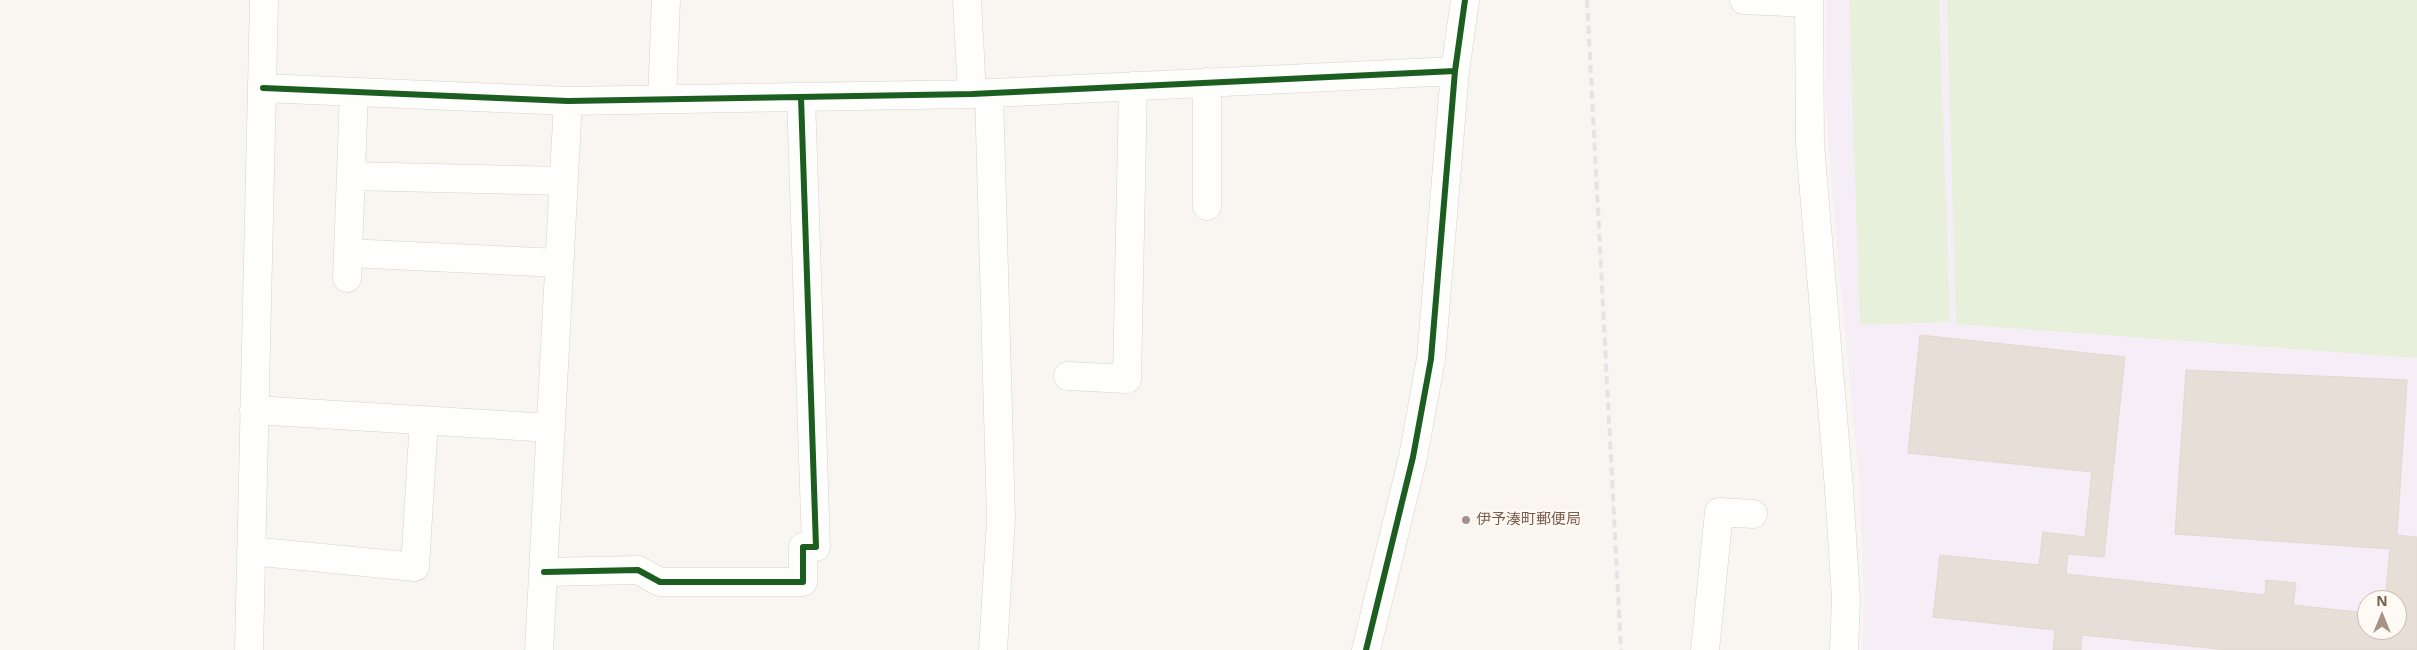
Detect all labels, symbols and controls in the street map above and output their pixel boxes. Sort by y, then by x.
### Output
place label: 伊予湊町郵便局 [1476,511,1581,529]
marker: 伊予湊町郵便局 [1460,514,1472,526]
north arrow [2357,590,2407,640]
text: N [2376,591,2388,610]

